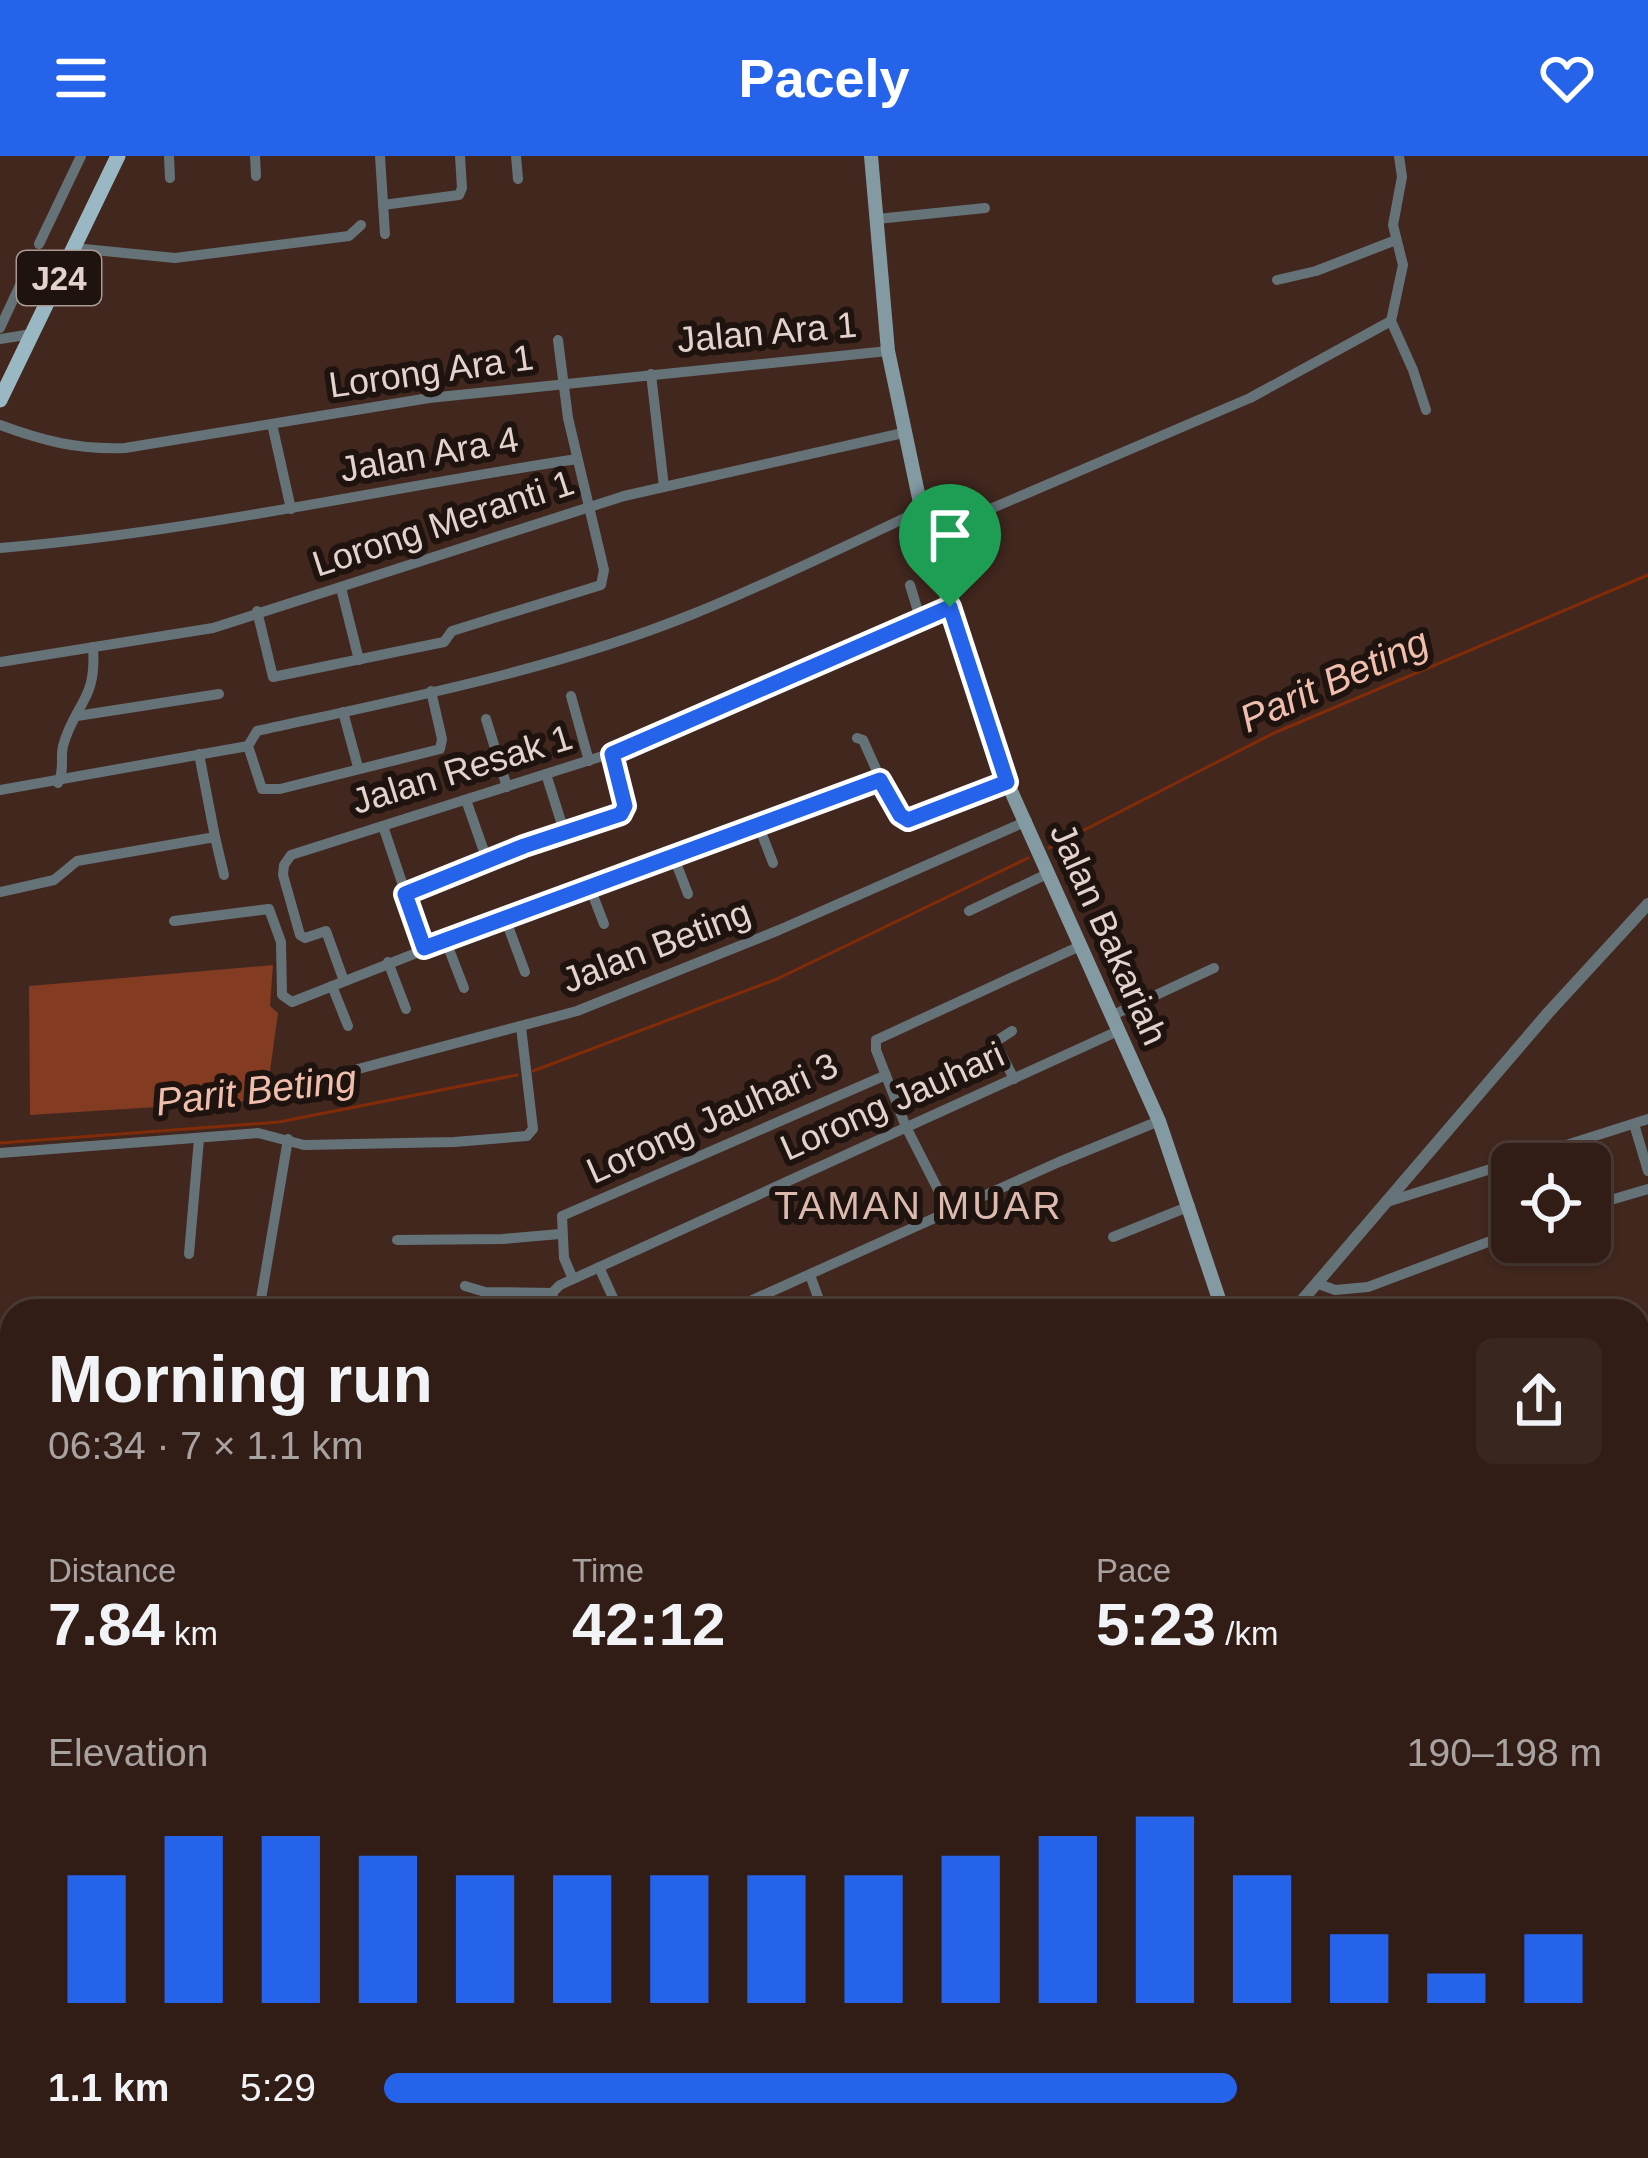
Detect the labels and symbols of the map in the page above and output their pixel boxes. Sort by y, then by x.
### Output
road number: J24 [17,251,101,305]
street label: Jalan Ara 1 [675,304,859,360]
street label: Lorong Ara 1 [326,336,536,406]
street label: Jalan Ara 4 [337,418,521,490]
street label: Lorong Meranti 1 [307,461,579,585]
pin [899,484,1001,607]
water label: Parit Beting [1233,619,1435,741]
street label: Jalan Resak 1 [347,716,577,822]
street label: Jalan Bakariah [1042,817,1176,1051]
street label: Jalan Beting [556,891,756,1001]
street label: Lorong Jauhari [774,1033,1010,1169]
street label: Lorong Jauhari 3 [580,1044,844,1192]
water label: Parit Beting [153,1056,359,1124]
district label: TAMAN MUAR [774,1184,1064,1227]

